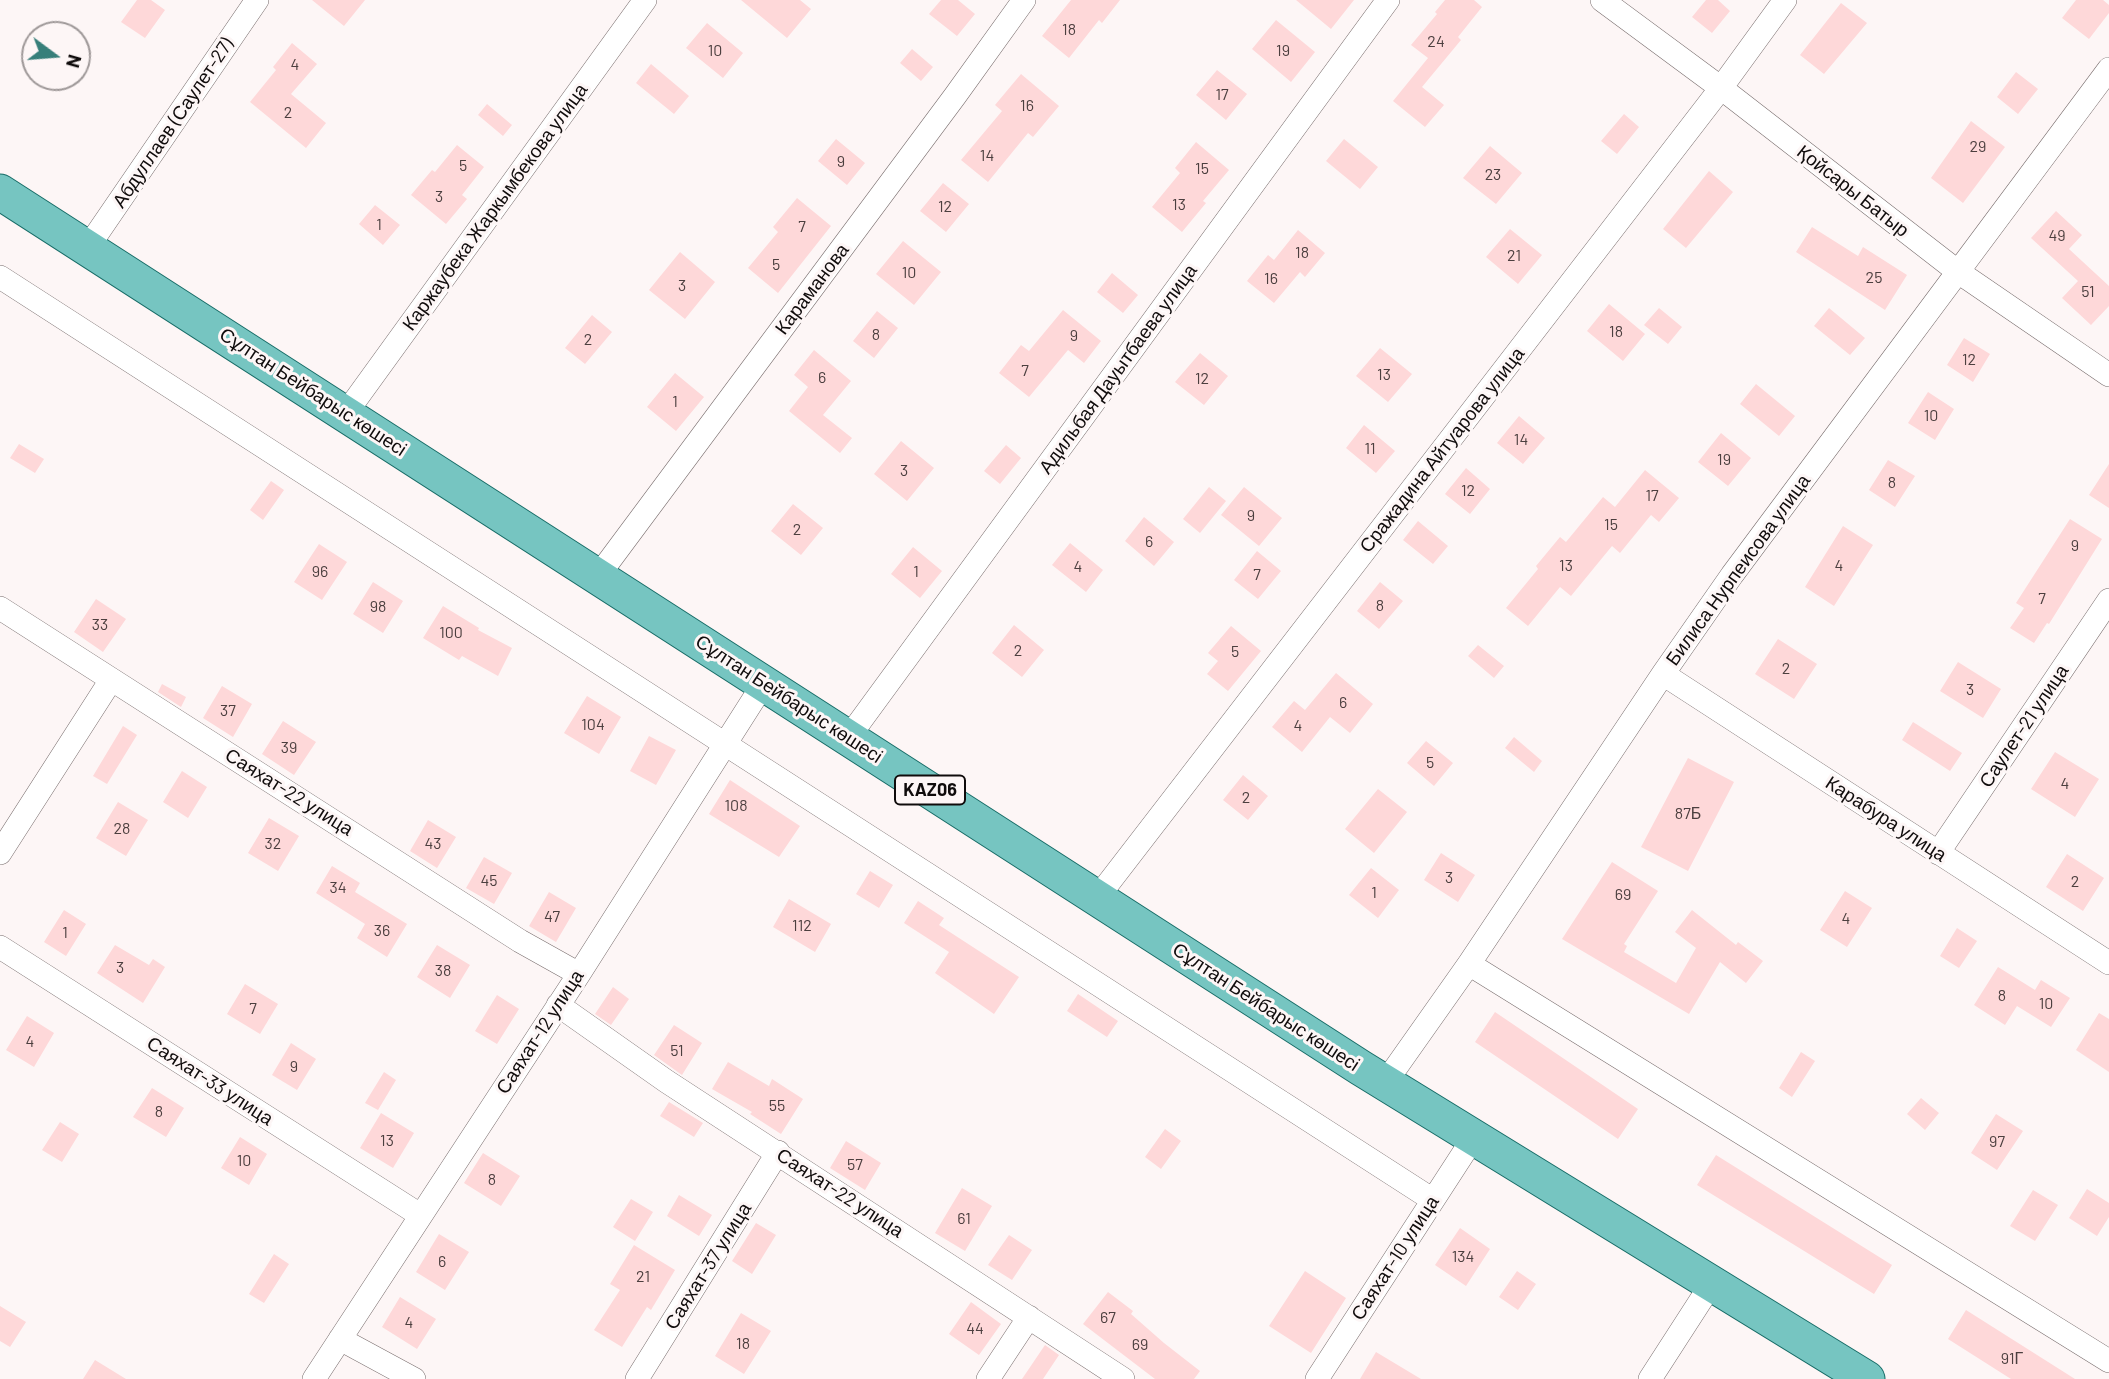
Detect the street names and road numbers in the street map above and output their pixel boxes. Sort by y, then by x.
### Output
street label: Абдуллаев (Саулет-27) [108,34,238,212]
street label: Каржаубека Жаркымбекова улица [398,79,592,335]
street label: Қойсары Батыр [1792,140,1914,242]
street label: Караманова [770,239,854,339]
street label: Адильбая Дауытбаева улица [1034,260,1202,478]
street label: Сұлтан Бейбарыс көшесі [215,323,411,461]
street label: Сражадина Айтуарова улица [1355,343,1529,557]
street label: Билиса Нурпеисова улица [1661,470,1815,670]
street label: Сұлтан Бейбарыс көшесі [691,630,887,768]
street label: Саулет-21 улица [1975,660,2073,792]
street label: Саяхат-22 улица [221,743,357,841]
street label: Карабура улица [1821,771,1951,867]
road number: KAZ06 [895,776,965,804]
street label: Сұлтан Бейбарыс көшесі [1168,938,1364,1076]
street label: Саяхат-12 улица [491,966,589,1098]
street label: Саяхат-33 улица [143,1032,277,1130]
street label: Саяхат-22 улица [772,1143,908,1243]
street label: Саяхат-10 улица [1346,1191,1444,1325]
street label: Саяхат-37 улица [660,1198,756,1334]

